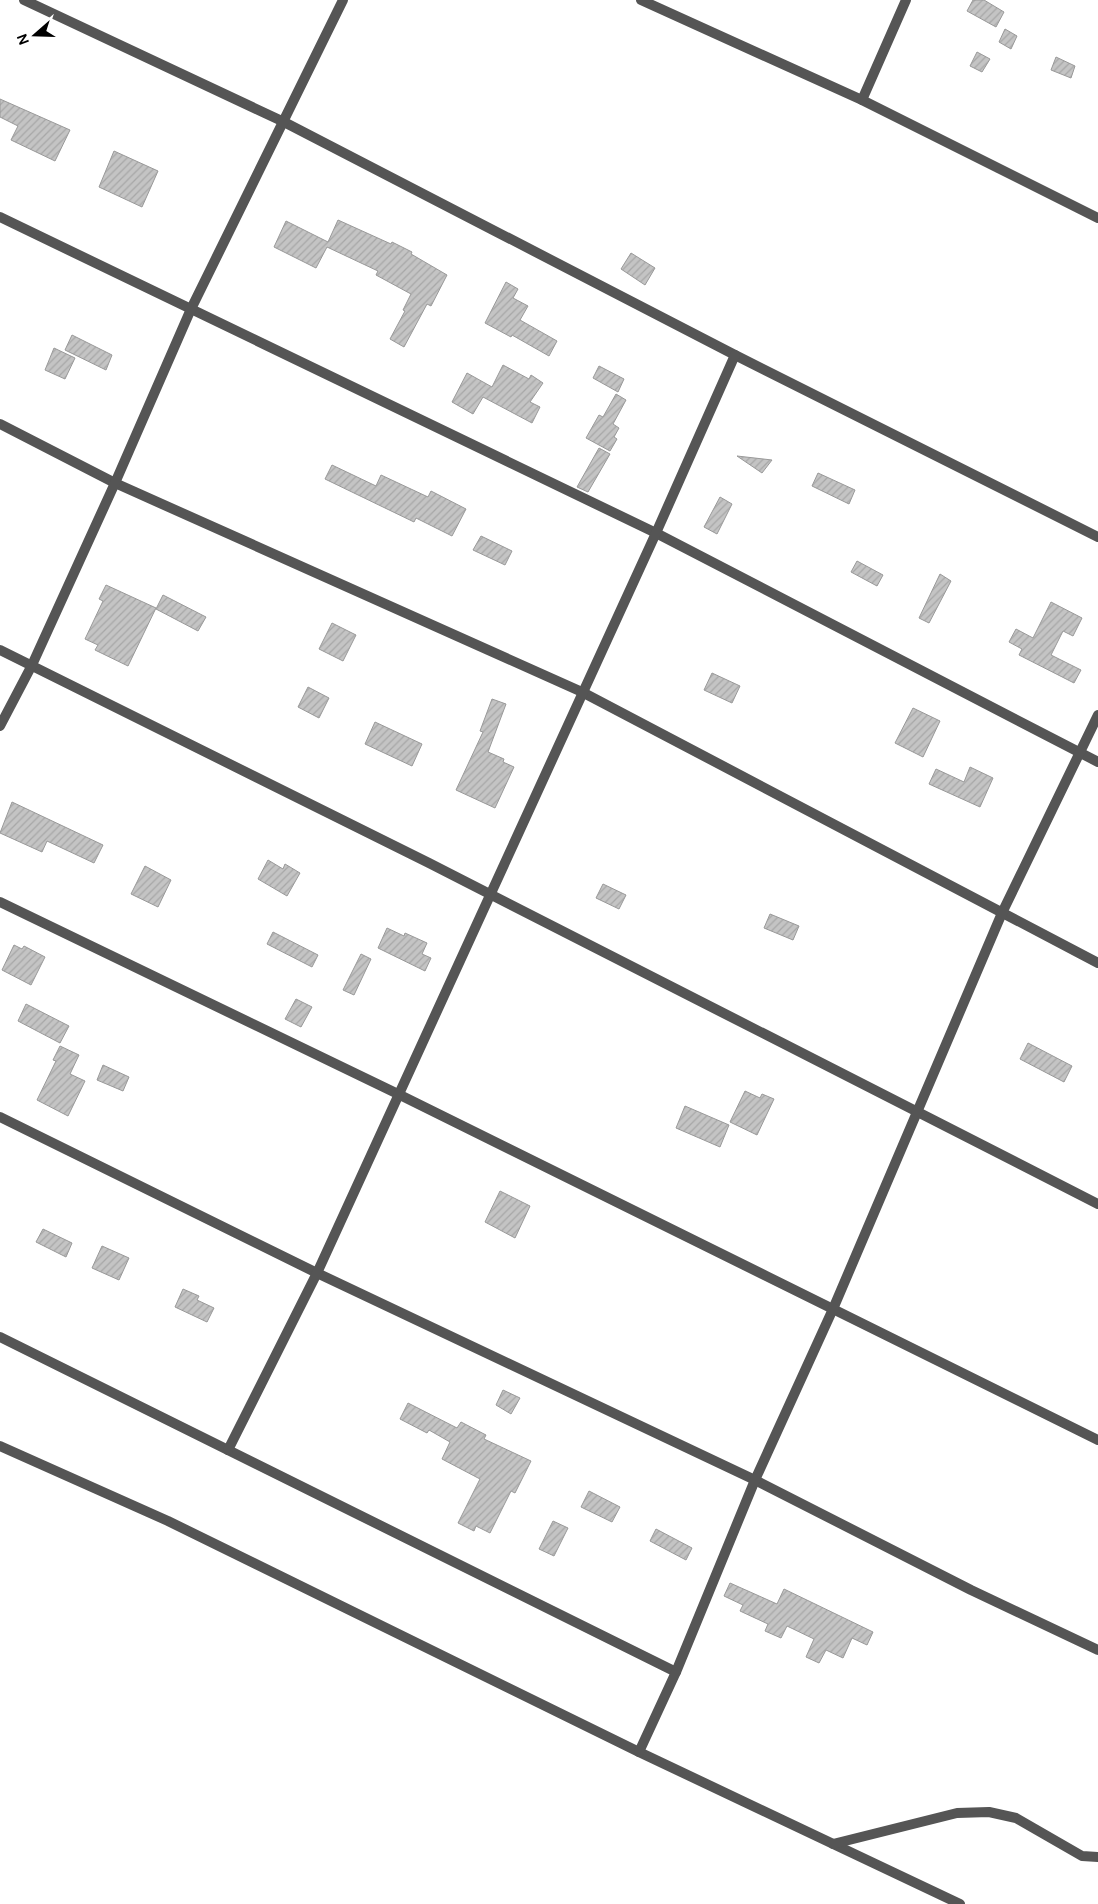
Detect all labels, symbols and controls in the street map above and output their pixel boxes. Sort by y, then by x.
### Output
north arrow [10,10,60,60]
text: N [13,32,33,47]

